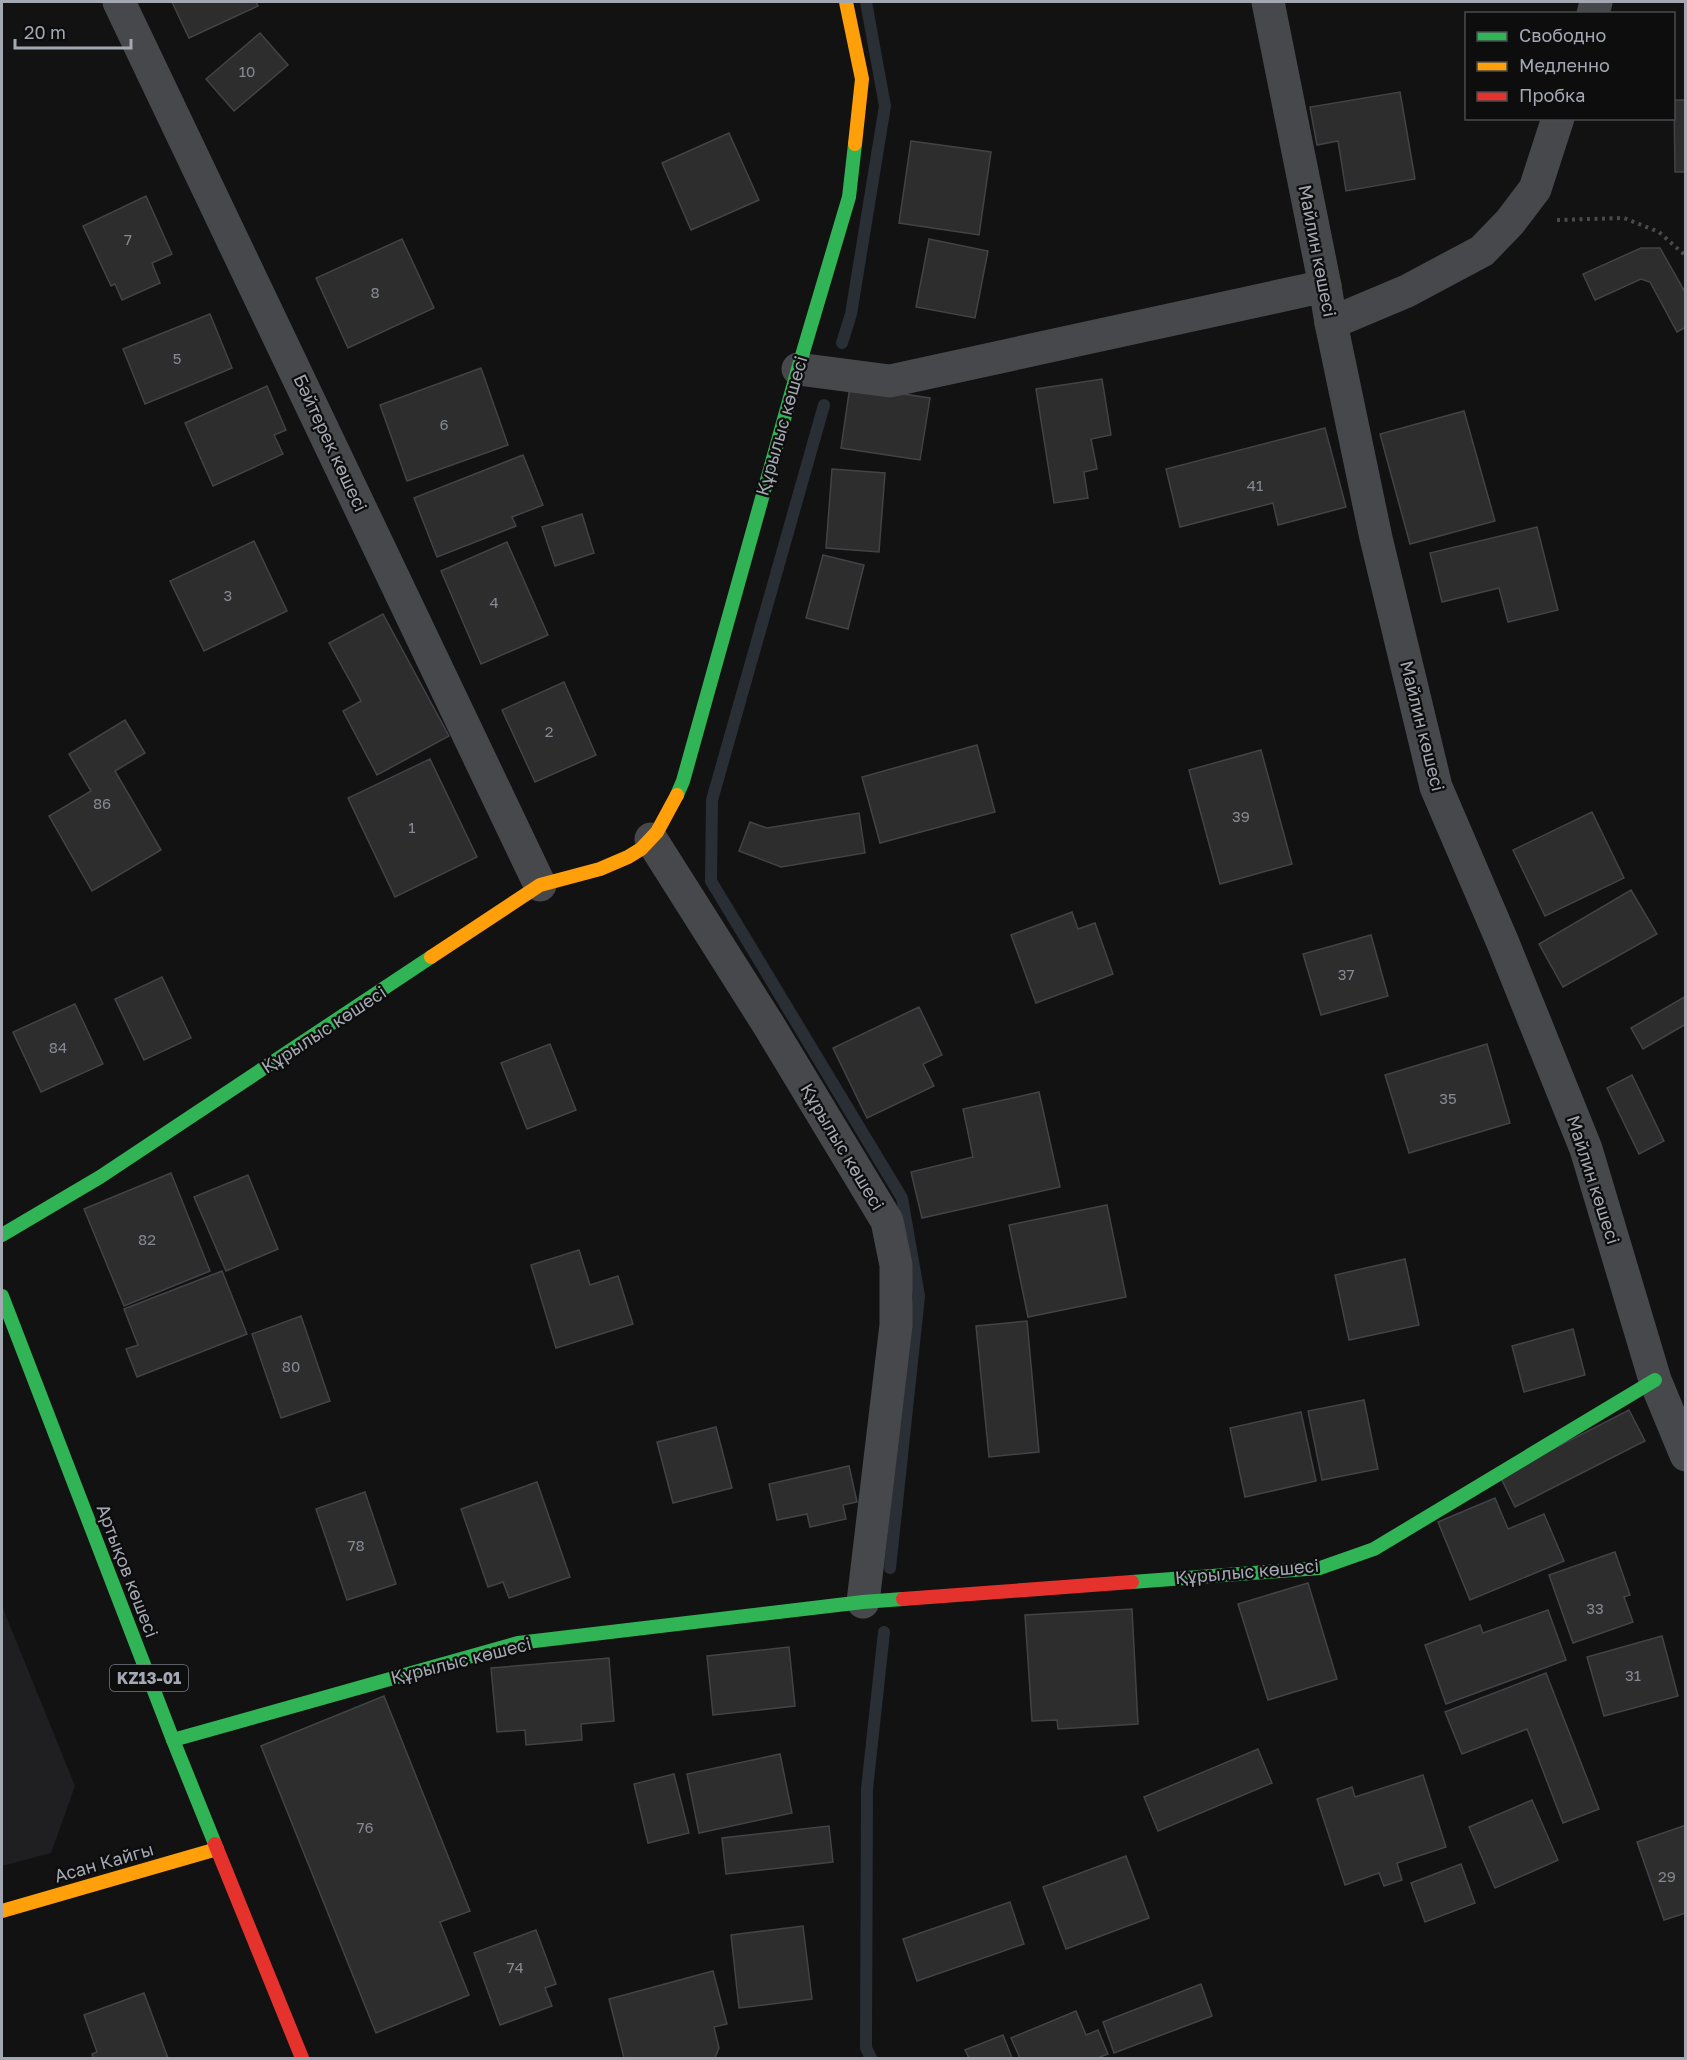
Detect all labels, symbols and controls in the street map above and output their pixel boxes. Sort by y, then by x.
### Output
scale bar [15,12,130,50]
legend [1465,12,1675,120]
text: 20 m [24,21,66,43]
text: Свободно [1519,24,1606,46]
text: Медленно [1519,54,1610,76]
house number: 10 [239,62,255,80]
text: Пробка [1519,84,1585,106]
street label: Майлин көшесі [1294,183,1342,319]
house number: 7 [124,230,132,248]
house number: 8 [370,283,380,301]
house number: 5 [173,349,181,367]
street label: Құрылыс көшесі [751,353,812,498]
street label: Бәйтерек көшесі [289,370,372,515]
house number: 6 [439,415,449,433]
house number: 41 [1247,476,1263,494]
house number: 3 [224,586,232,604]
house number: 4 [489,593,499,611]
street label: Майлин көшесі [1396,658,1450,793]
house number: 2 [545,722,553,740]
house number: 86 [93,794,111,812]
house number: 39 [1232,807,1250,825]
house number: 1 [408,818,416,836]
house number: 37 [1338,965,1354,983]
street label: Құрылыс көшесі [257,981,391,1079]
house number: 84 [49,1038,67,1056]
street label: Құрылыс көшесі [795,1079,889,1215]
house number: 35 [1439,1089,1457,1107]
street label: Майлин көшесі [1563,1113,1625,1247]
house number: 82 [138,1230,156,1248]
house number: 80 [282,1357,300,1375]
street label: Артықов көшесі [92,1501,163,1640]
house number: 78 [347,1536,365,1554]
street label: Құрылыс көшесі [1174,1554,1320,1589]
house number: 33 [1586,1599,1604,1617]
street label: Құрылыс көшесі [388,1632,534,1689]
road number: KZ13-01 [110,1665,188,1691]
house number: 31 [1625,1666,1641,1684]
house number: 76 [356,1818,374,1836]
street label: Асан Кайгы [52,1837,156,1887]
house number: 29 [1658,1867,1676,1885]
house number: 74 [506,1958,524,1976]

